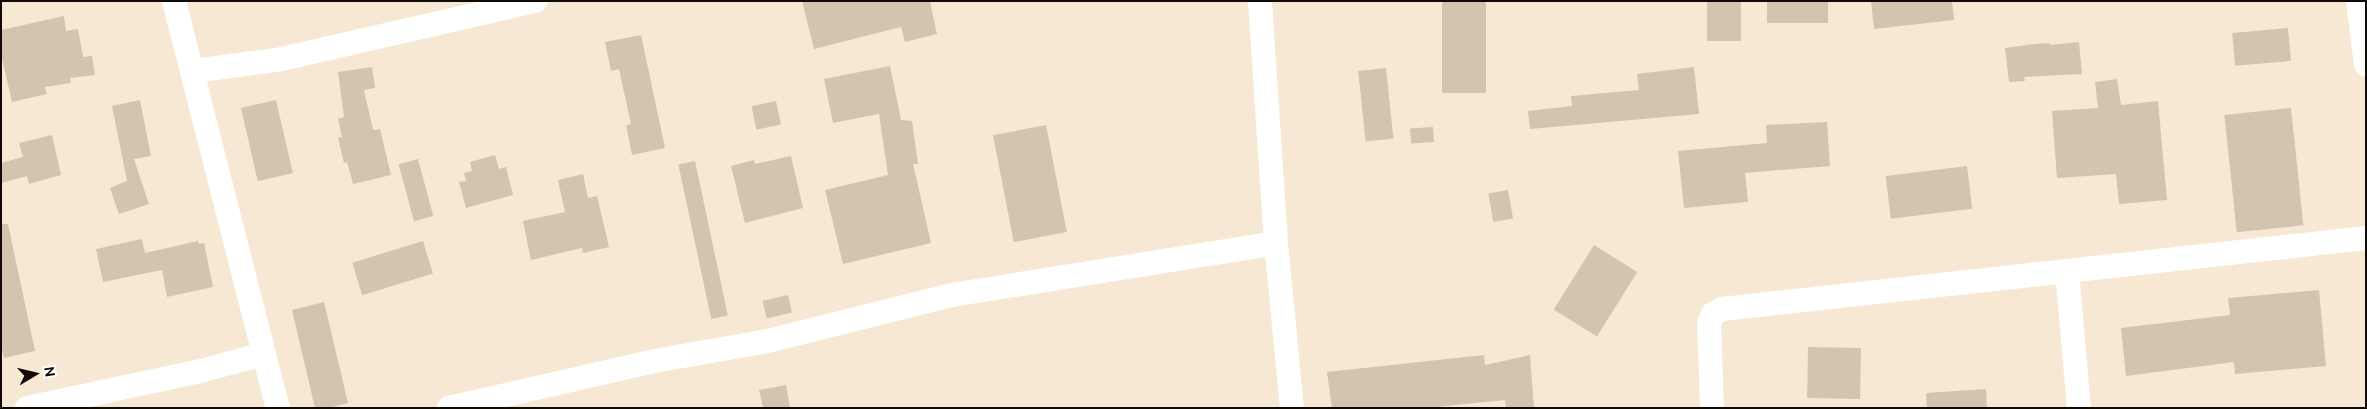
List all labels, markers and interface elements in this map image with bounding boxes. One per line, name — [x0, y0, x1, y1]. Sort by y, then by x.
north arrow — [10, 349, 60, 399]
text: N — [41, 365, 59, 378]

